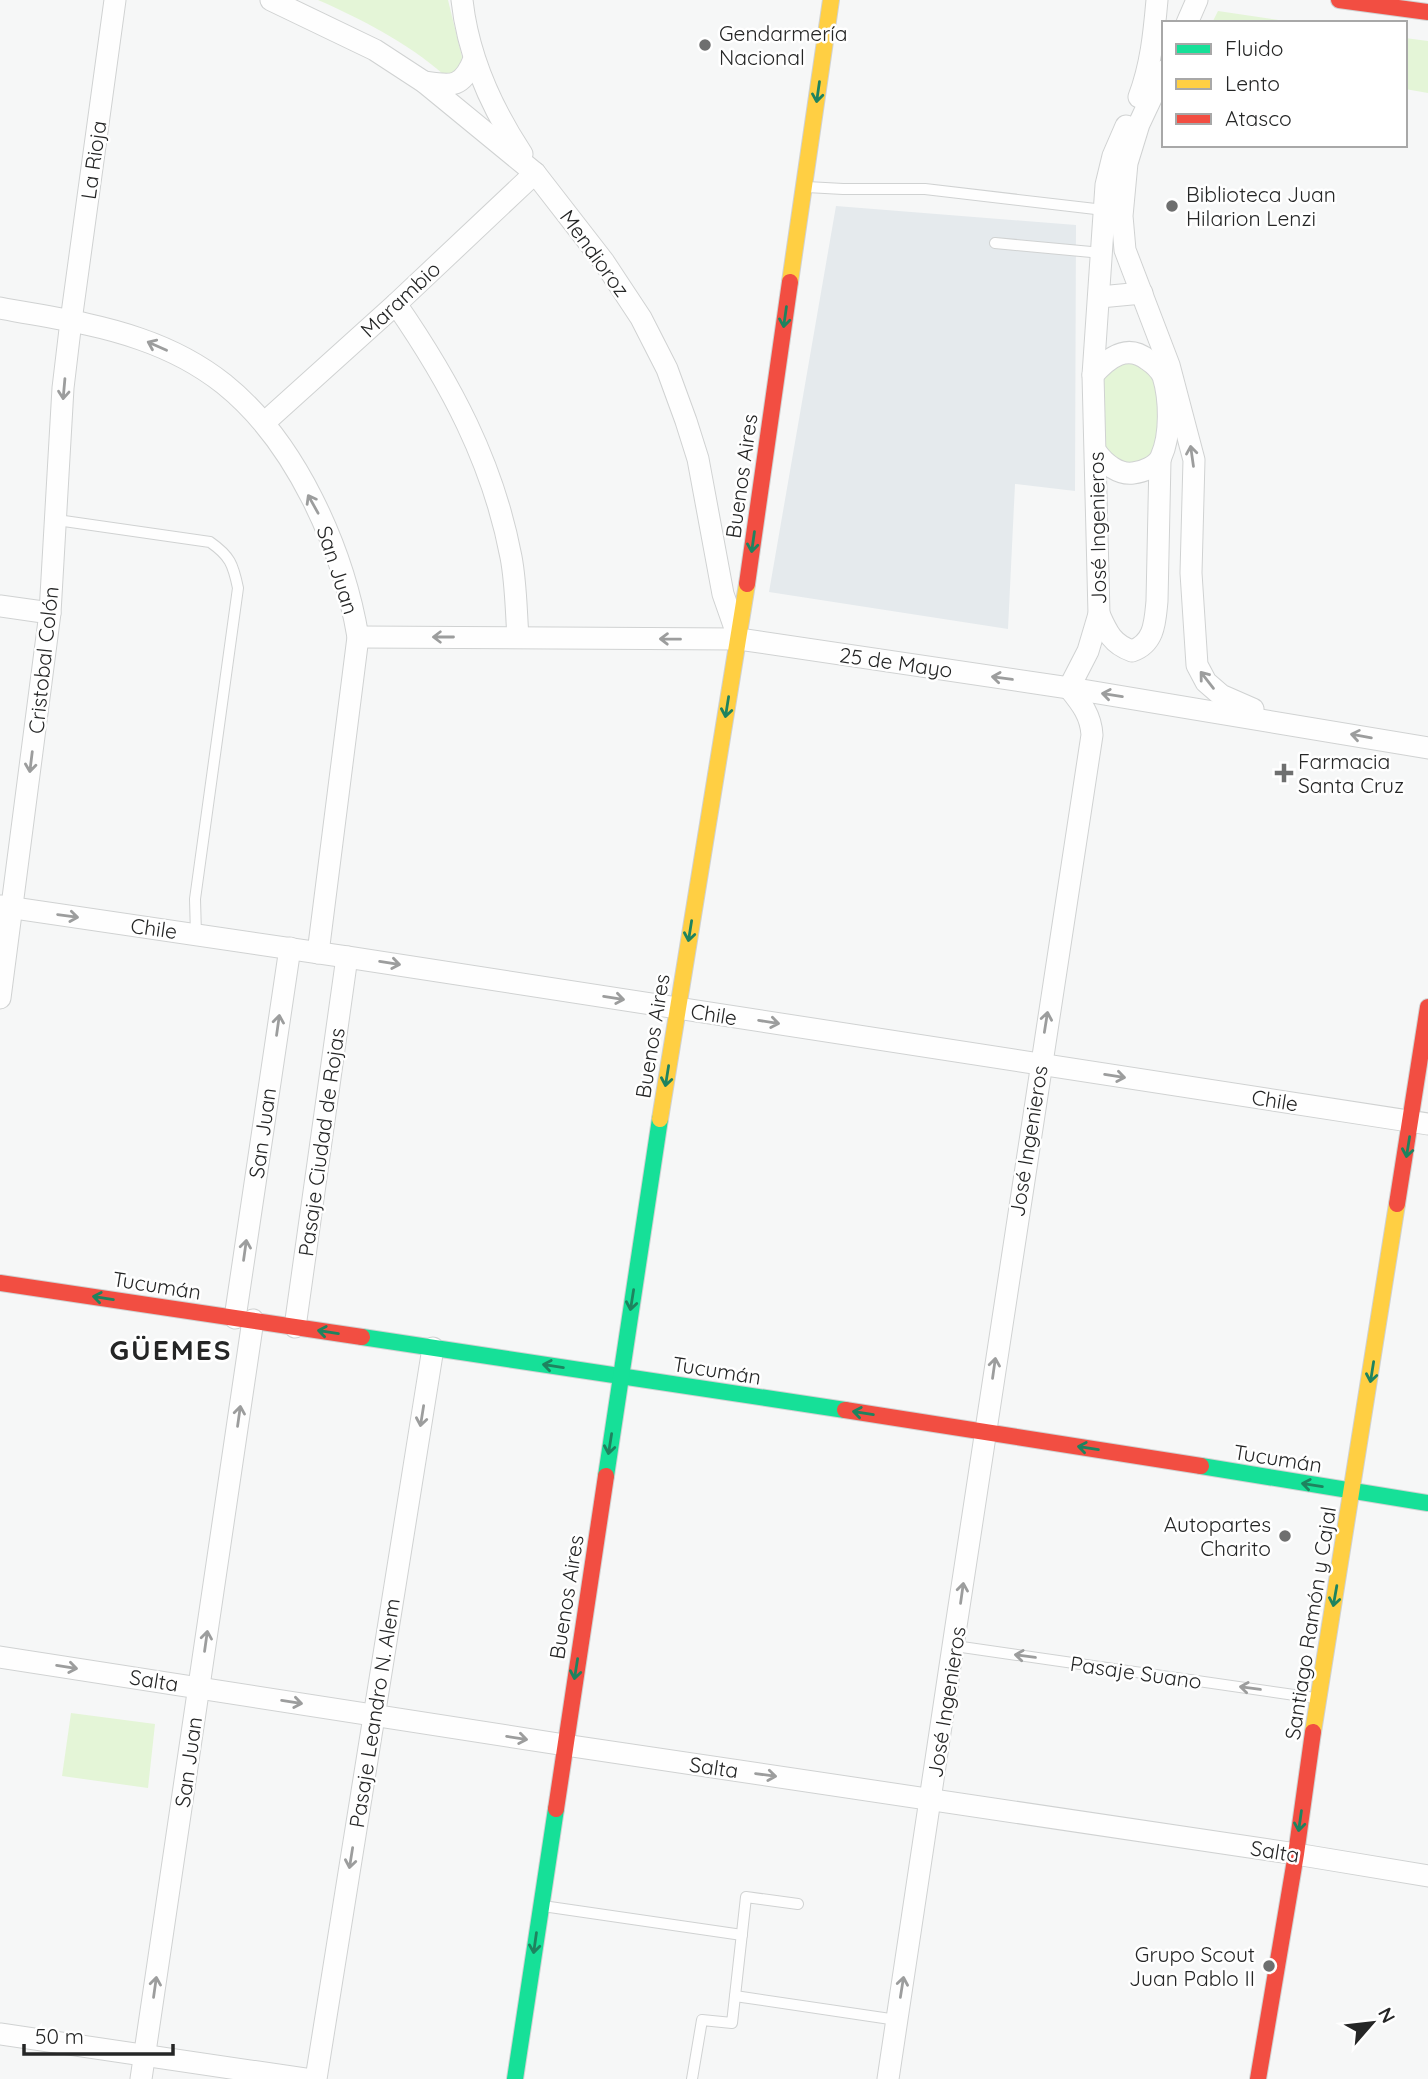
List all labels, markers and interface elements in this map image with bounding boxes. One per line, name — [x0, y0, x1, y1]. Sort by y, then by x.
place label: Gendarmería Nacional — [719, 20, 847, 70]
legend — [1162, 21, 1407, 147]
text: Fluido — [1225, 35, 1283, 61]
marker: Gendarmería Nacional — [697, 37, 713, 53]
text: Lento — [1225, 70, 1280, 96]
one-way arrow — [811, 80, 824, 103]
text: Atasco — [1225, 105, 1292, 131]
street label: La Rioja — [75, 119, 111, 201]
place label: Biblioteca Juan Hilarion Lenzi — [1186, 181, 1336, 231]
marker: Biblioteca Juan Hilarion Lenzi — [1164, 198, 1180, 214]
street label: Mendioroz — [555, 204, 635, 302]
street label: Marambio — [355, 255, 445, 343]
one-way arrow — [778, 305, 791, 328]
one-way arrow — [147, 339, 168, 352]
one-way arrow — [57, 377, 70, 399]
street label: Buenos Aires — [719, 412, 763, 540]
one-way arrow — [1185, 445, 1198, 468]
street label: José Ingenieros — [1083, 451, 1111, 605]
one-way arrow — [306, 494, 320, 514]
street label: San Juan — [312, 523, 364, 617]
one-way arrow — [746, 530, 759, 553]
street label: Cristobal Colón — [22, 585, 64, 735]
one-way arrow — [432, 630, 455, 644]
one-way arrow — [659, 632, 682, 646]
street label: 25 de Mayo — [838, 641, 954, 683]
one-way arrow — [991, 671, 1014, 684]
one-way arrow — [1199, 671, 1214, 689]
one-way arrow — [1101, 688, 1124, 701]
one-way arrow — [720, 695, 733, 718]
one-way arrow — [1350, 729, 1373, 742]
place label: Farmacia Santa Cruz — [1298, 748, 1404, 798]
one-way arrow — [25, 750, 38, 772]
marker: Farmacia Santa Cruz — [1276, 765, 1292, 781]
one-way arrow — [56, 910, 78, 923]
street label: Chile — [129, 912, 179, 944]
one-way arrow — [683, 919, 696, 942]
one-way arrow — [378, 957, 400, 970]
street label: Buenos Aires — [629, 972, 675, 1100]
one-way arrow — [602, 992, 625, 1005]
street label: Chile — [689, 998, 739, 1030]
one-way arrow — [1040, 1011, 1053, 1033]
one-way arrow — [272, 1014, 285, 1037]
one-way arrow — [757, 1016, 780, 1029]
street label: Pasaje Ciudad de Rojas — [292, 1026, 350, 1258]
one-way arrow — [660, 1064, 673, 1087]
street label: José Ingenieros — [1003, 1064, 1053, 1218]
one-way arrow — [1103, 1069, 1126, 1082]
street label: Chile — [1250, 1084, 1300, 1116]
street label: San Juan — [243, 1086, 281, 1180]
one-way arrow — [1401, 1135, 1414, 1158]
one-way arrow — [239, 1239, 252, 1262]
street label: Tucumán — [111, 1265, 203, 1305]
one-way arrow — [625, 1289, 638, 1311]
one-way arrow — [92, 1291, 115, 1304]
one-way arrow — [317, 1325, 340, 1338]
district label: GÜEMES — [110, 1332, 232, 1367]
street label: Tucumán — [671, 1350, 763, 1390]
one-way arrow — [988, 1357, 1001, 1380]
one-way arrow — [542, 1360, 565, 1373]
one-way arrow — [1365, 1360, 1378, 1383]
one-way arrow — [415, 1404, 428, 1426]
one-way arrow — [233, 1405, 246, 1428]
one-way arrow — [852, 1406, 875, 1419]
one-way arrow — [603, 1432, 616, 1455]
street label: Tucumán — [1232, 1438, 1324, 1478]
one-way arrow — [1077, 1441, 1099, 1454]
one-way arrow — [1301, 1478, 1324, 1491]
street label: Santiago Ramón y Cajal — [1279, 1504, 1341, 1742]
place label: Autopartes Charito — [1164, 1511, 1271, 1561]
marker: Autopartes Charito — [1277, 1528, 1293, 1544]
street label: Buenos Aires — [543, 1533, 589, 1661]
one-way arrow — [956, 1582, 969, 1605]
one-way arrow — [1328, 1584, 1341, 1607]
street label: Pasaje Leandro N. Alem — [343, 1596, 405, 1830]
street label: José Ingenieros — [921, 1625, 971, 1779]
one-way arrow — [200, 1630, 213, 1653]
one-way arrow — [1014, 1649, 1037, 1662]
street label: Pasaje Suano — [1069, 1650, 1203, 1694]
one-way arrow — [570, 1657, 583, 1680]
one-way arrow — [56, 1661, 78, 1674]
street label: Salta — [128, 1663, 180, 1697]
one-way arrow — [1239, 1682, 1262, 1695]
one-way arrow — [280, 1696, 303, 1709]
street label: San Juan — [169, 1715, 207, 1809]
one-way arrow — [505, 1732, 528, 1745]
street label: Salta — [688, 1751, 740, 1783]
one-way arrow — [754, 1769, 777, 1782]
one-way arrow — [1293, 1809, 1306, 1832]
street label: Salta — [1249, 1834, 1301, 1868]
one-way arrow — [344, 1846, 357, 1869]
one-way arrow — [528, 1931, 541, 1953]
place label: Grupo Scout Juan Pablo II — [1129, 1941, 1255, 1991]
marker: Grupo Scout Juan Pablo II — [1261, 1958, 1277, 1974]
one-way arrow — [149, 1976, 162, 1999]
one-way arrow — [896, 1976, 909, 1999]
north arrow — [1337, 1988, 1407, 2058]
text: N — [1373, 2003, 1401, 2027]
scale bar — [24, 2012, 173, 2056]
text: 50 m — [35, 2023, 84, 2049]

